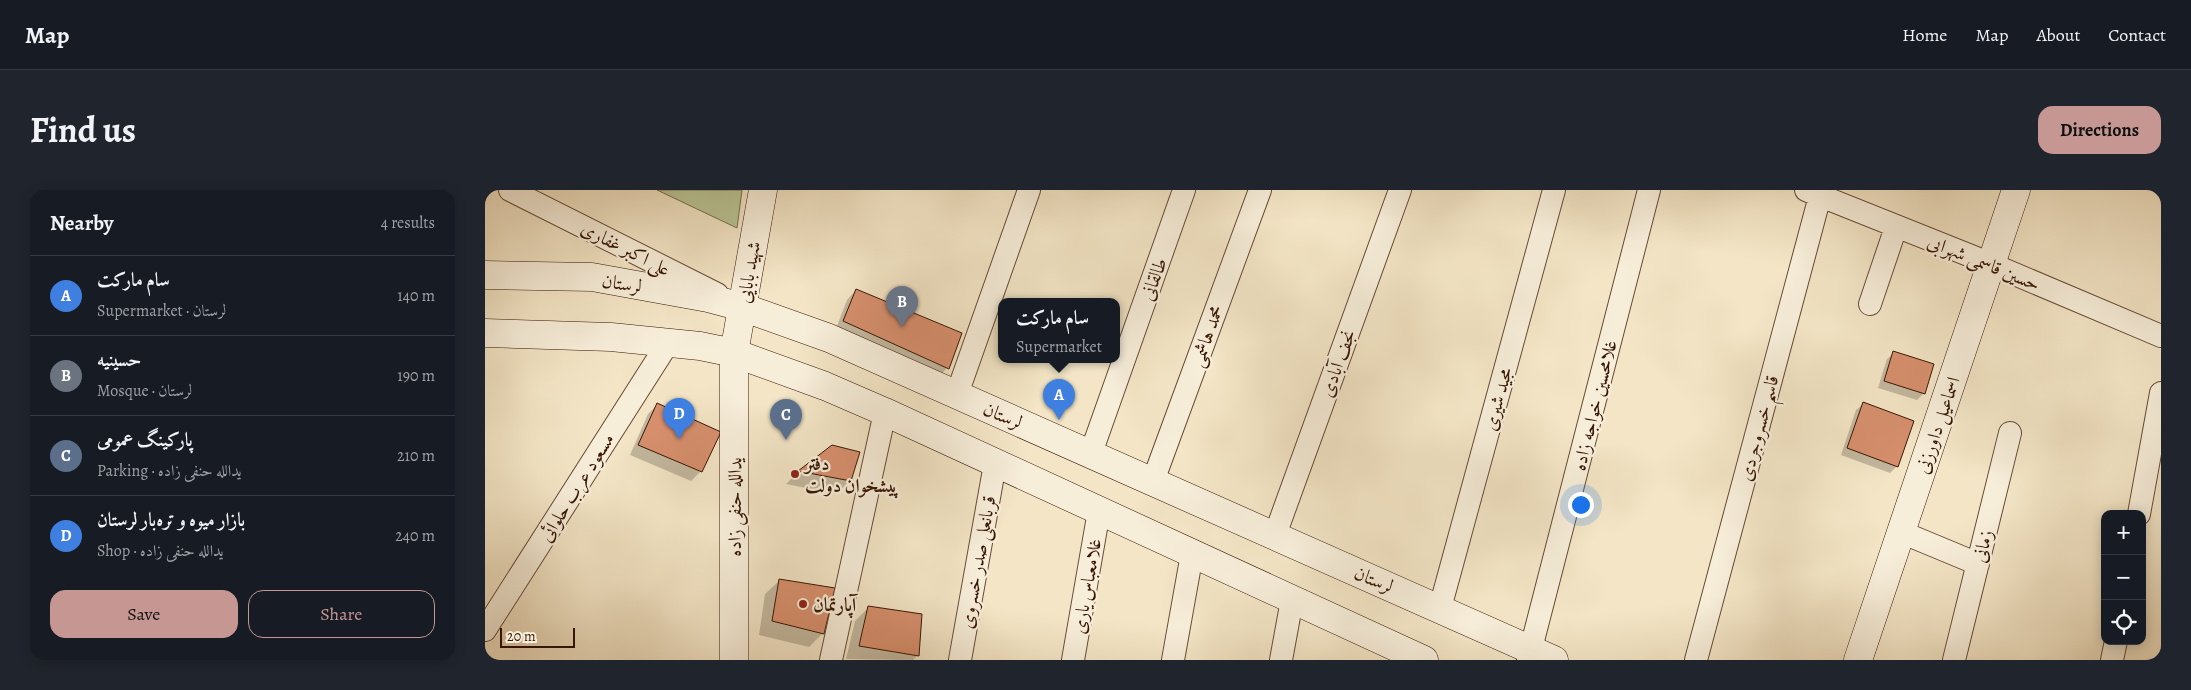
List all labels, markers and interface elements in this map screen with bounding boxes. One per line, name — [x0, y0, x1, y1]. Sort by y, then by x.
text: Map — [25, 19, 69, 51]
text: Home — [1902, 23, 1947, 47]
text: Map — [1975, 23, 2008, 47]
text: About — [2036, 23, 2080, 47]
text: Contact — [2108, 23, 2166, 47]
text: Find us — [30, 106, 136, 154]
button: Directions — [2038, 106, 2161, 154]
text: Nearby — [50, 209, 113, 237]
text: 4 results — [381, 212, 435, 234]
street label: علی اکبر غفاری — [576, 215, 675, 283]
street label: حسین قاسمی شهرابی — [1923, 229, 2044, 298]
street label: شهید بابایی — [731, 239, 767, 305]
street label: طالقانی — [1134, 254, 1174, 304]
text: سام مارکت — [97, 267, 170, 293]
street label: لرستان — [600, 268, 644, 300]
text: A — [61, 285, 71, 307]
text: 140 m — [397, 285, 435, 307]
pin: B — [886, 286, 918, 327]
popup — [998, 298, 1120, 363]
text: Supermarket · لرستان — [97, 300, 226, 322]
street label: محمد هاشمی — [1184, 302, 1230, 371]
text: سام مارکت — [1016, 305, 1089, 331]
street label: نجف آبادی — [1314, 326, 1362, 401]
text: Supermarket — [1016, 336, 1102, 358]
street label: غلامحسین خواجه زاده — [1566, 337, 1624, 473]
text: حسینیه — [97, 347, 141, 373]
street label: مجید شیری — [1477, 364, 1519, 434]
text: B — [61, 365, 71, 387]
text: 190 m — [397, 365, 435, 387]
street label: قاسم خسروجردی — [1732, 372, 1791, 486]
street label: اسماعیل داورزنی — [1909, 373, 1967, 477]
pin: A — [1043, 379, 1075, 420]
text: Mosque · لرستان — [97, 380, 192, 402]
street label: لرستان — [979, 396, 1026, 436]
pin: D — [663, 398, 695, 439]
pin: C — [770, 399, 802, 440]
text: پارکینگ عمومی — [97, 427, 193, 453]
street label: مسعود عرب حلوائی — [533, 428, 621, 547]
text: C — [61, 445, 71, 467]
text: 210 m — [397, 445, 435, 467]
place label: دفتر پیشخوان دولت — [803, 451, 899, 499]
street label: یدالله حنفی زاده — [722, 457, 748, 557]
text: Parking · یدالله حنفی زاده — [97, 460, 242, 482]
marker: دفتر پیشخوان دولت — [789, 468, 801, 480]
your location — [1568, 492, 1594, 518]
street label: قربانعلی صدر خسروی — [954, 494, 1003, 631]
text: بازار میوه و تره‌بار لرستان — [97, 507, 245, 533]
map controls — [2101, 510, 2146, 645]
button: + — [2101, 510, 2146, 555]
text: D — [60, 525, 72, 547]
text: 240 m — [395, 525, 435, 547]
street label: زمانی — [1966, 527, 2000, 566]
street label: غلامعباس یاری — [1066, 536, 1108, 636]
text: Shop · یدالله حنفی زاده — [97, 540, 224, 562]
button: − — [2101, 555, 2146, 600]
street label: لرستان — [1350, 560, 1397, 600]
button: Save — [50, 590, 238, 638]
button: Share — [248, 590, 435, 638]
place label: آپارتمان — [813, 592, 859, 619]
marker: آپارتمان — [797, 598, 809, 610]
button: locate — [2101, 600, 2146, 645]
scale bar — [500, 625, 575, 648]
text: 20 m — [507, 627, 536, 646]

